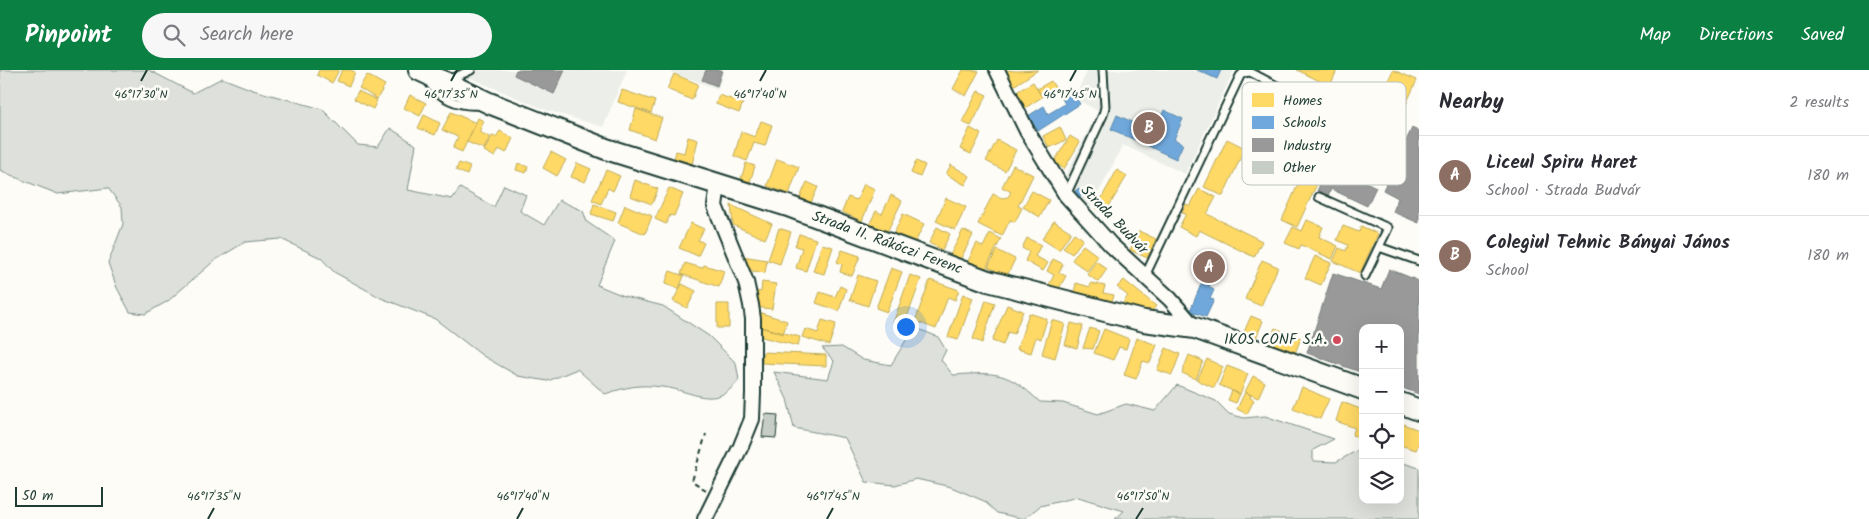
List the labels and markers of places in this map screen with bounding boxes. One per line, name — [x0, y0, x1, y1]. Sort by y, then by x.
pin: B — [1133, 109, 1165, 147]
pin: A — [1193, 248, 1225, 286]
place label: IKOS CONF S.A. — [1224, 328, 1327, 352]
marker: IKOS CONF S.A. — [1331, 334, 1343, 346]

